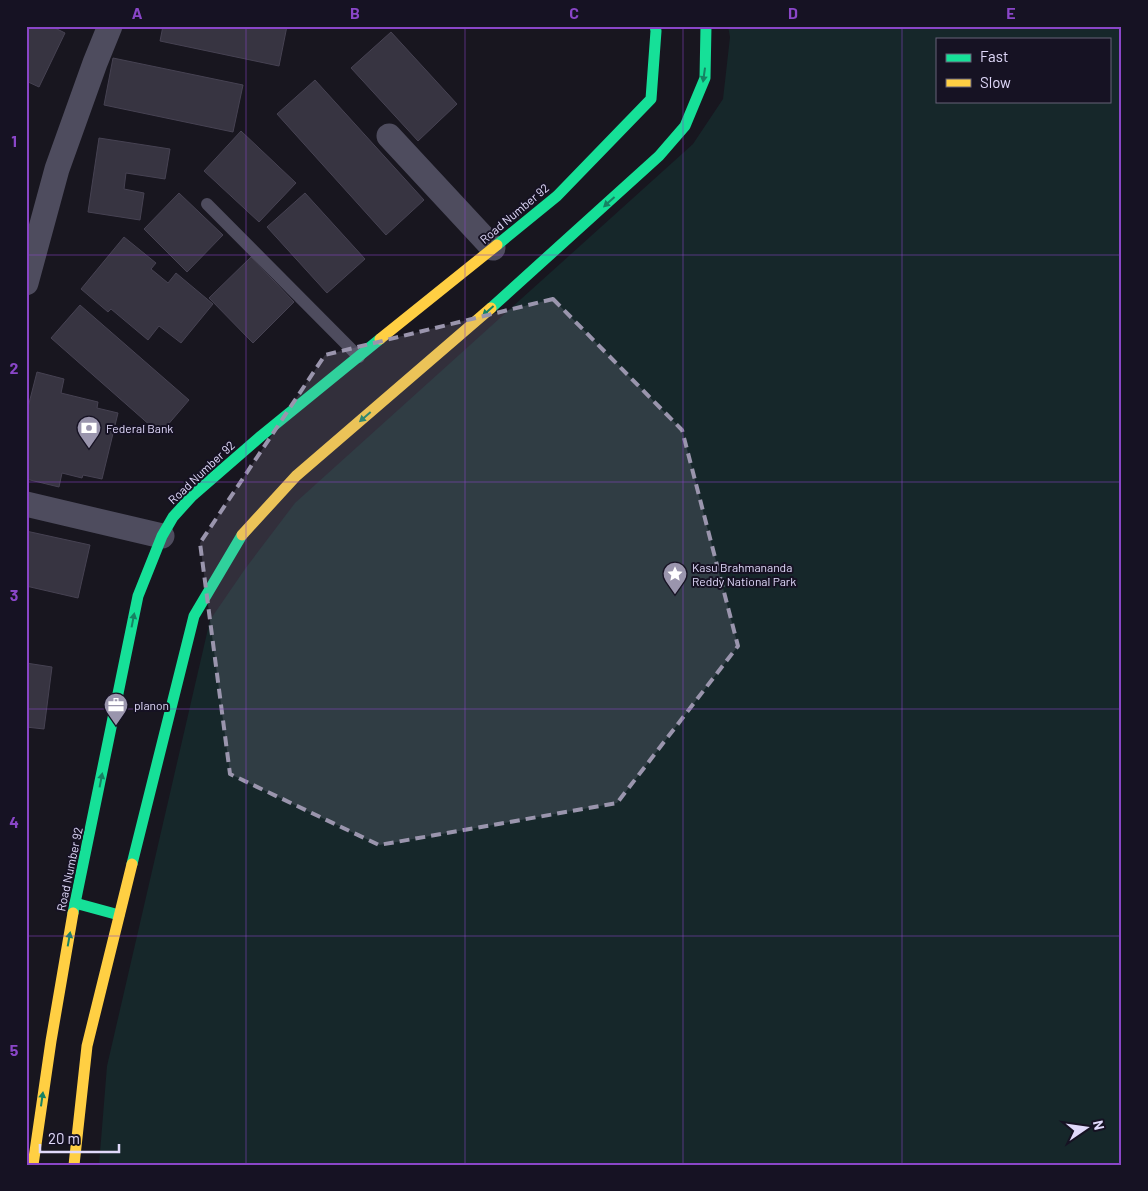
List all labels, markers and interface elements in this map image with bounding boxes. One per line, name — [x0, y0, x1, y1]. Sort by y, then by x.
text: A — [132, 3, 143, 22]
text: B — [350, 3, 360, 22]
text: C — [569, 3, 579, 22]
text: D — [788, 3, 798, 22]
text: E — [1006, 3, 1016, 22]
legend — [936, 38, 1110, 102]
text: Fast — [980, 47, 1008, 65]
one-way arrow — [700, 67, 708, 83]
text: Slow — [980, 73, 1011, 91]
text: 1 — [11, 131, 17, 150]
street label: Road Number 92 — [477, 180, 551, 246]
one-way arrow — [603, 196, 615, 208]
one-way arrow — [483, 305, 495, 317]
text: 2 — [10, 358, 19, 377]
one-way arrow — [359, 411, 372, 422]
bank icon: Federal Bank — [76, 415, 102, 449]
place label: Federal Bank — [106, 421, 173, 435]
street label: Road Number 92 — [165, 438, 237, 506]
place label: Kasu Brahmananda Reddy National Park — [692, 560, 796, 588]
place icon: Kasu Brahmananda Reddy National Park — [662, 561, 688, 595]
text: 3 — [10, 585, 18, 604]
one-way arrow — [130, 612, 138, 628]
office icon: planon — [103, 692, 129, 726]
place label: planon — [134, 698, 169, 712]
one-way arrow — [97, 772, 105, 787]
text: 4 — [9, 812, 19, 831]
street label: Road Number 92 — [53, 826, 85, 912]
one-way arrow — [65, 930, 73, 946]
text: 5 — [10, 1040, 19, 1059]
one-way arrow — [39, 1091, 47, 1107]
north arrow — [1060, 1104, 1110, 1154]
text: N — [1090, 1119, 1108, 1131]
scale bar — [40, 1121, 119, 1153]
text: 20 m — [48, 1129, 80, 1147]

